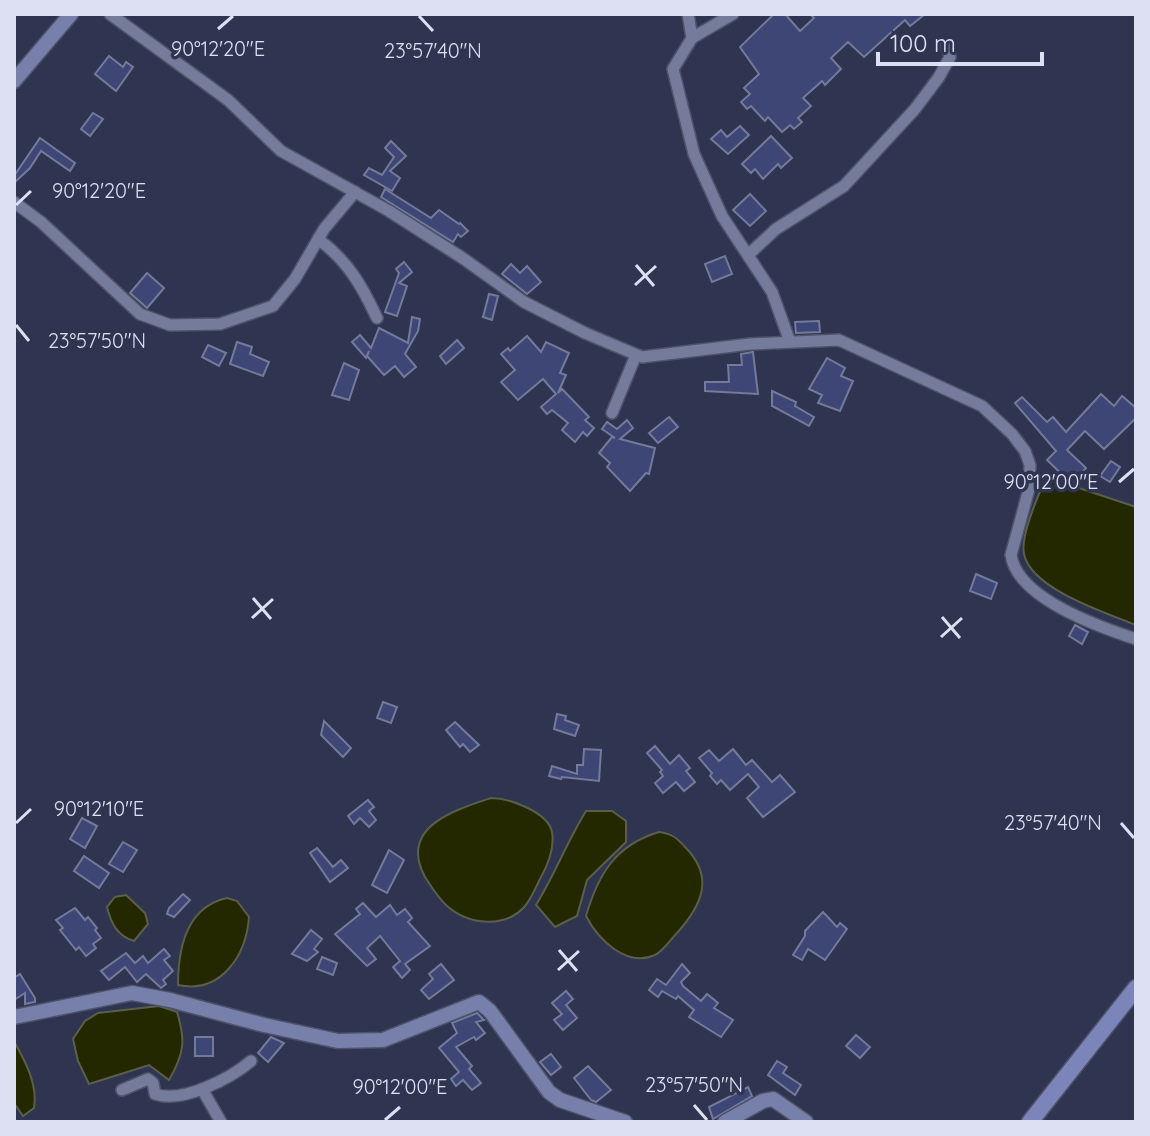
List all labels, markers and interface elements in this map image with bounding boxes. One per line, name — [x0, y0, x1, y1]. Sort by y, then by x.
scale bar — [878, 16, 1042, 66]
text: 100 m — [890, 28, 956, 58]
text: 90°12'20"E — [171, 36, 265, 61]
text: 23°57'40"N — [384, 38, 482, 63]
text: 90°12'20"E — [52, 178, 146, 203]
text: 23°57'50"N — [48, 328, 146, 353]
text: 90°12'00"E — [1004, 469, 1098, 494]
text: 90°12'10"E — [54, 796, 144, 821]
text: 23°57'40"N — [1004, 810, 1102, 835]
text: 23°57'50"N — [645, 1072, 743, 1097]
text: 90°12'00"E — [353, 1074, 447, 1099]

